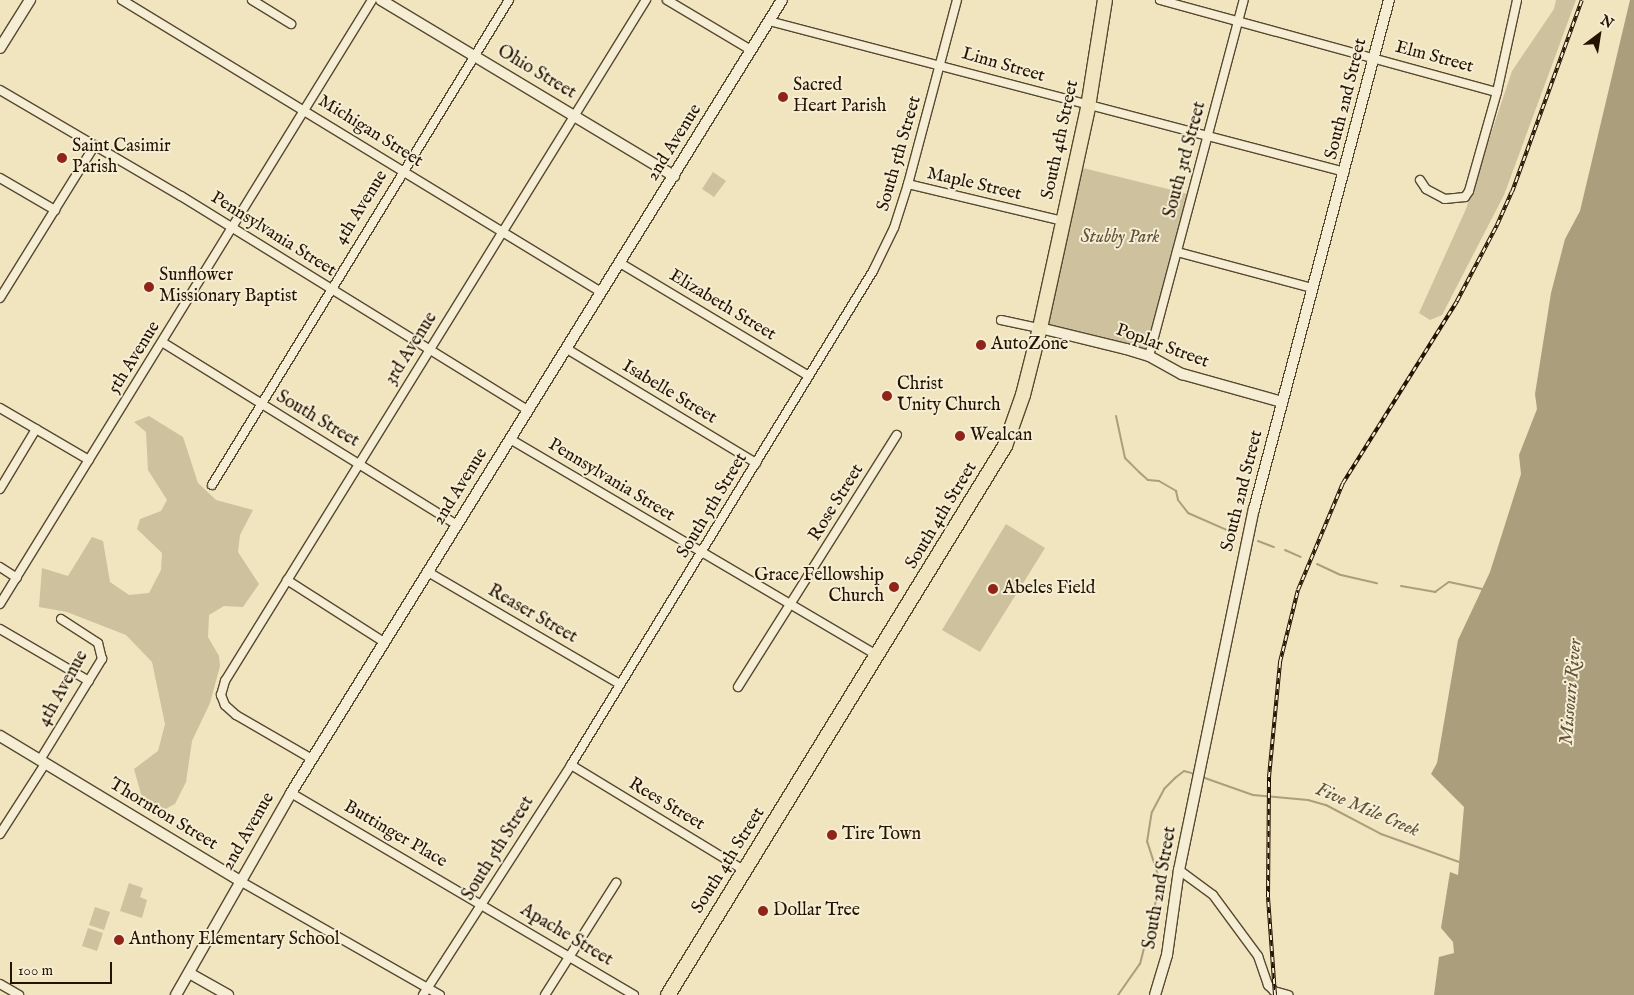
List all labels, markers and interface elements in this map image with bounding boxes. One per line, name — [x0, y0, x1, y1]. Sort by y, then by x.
north arrow — [1574, 10, 1624, 60]
text: N — [1597, 11, 1617, 33]
street label: South 2nd Street — [1322, 36, 1372, 162]
street label: Elm Street — [1393, 37, 1475, 79]
street label: Ohio Street — [493, 41, 579, 105]
street label: Linn Street — [959, 44, 1047, 88]
place label: Sacred Heart Parish — [793, 76, 886, 118]
street label: South 4th Street — [1038, 79, 1084, 201]
street label: Michigan Street — [314, 91, 426, 173]
marker: Sacred Heart Parish — [777, 91, 789, 103]
street label: South 5th Street — [873, 94, 927, 214]
street label: South 3rd Street — [1160, 100, 1212, 220]
street label: 2nd Avenue — [643, 101, 707, 185]
place label: Saint Casimir Parish — [72, 137, 171, 180]
marker: Saint Casimir Parish — [56, 152, 68, 164]
street label: Maple Street — [925, 164, 1023, 206]
street label: 4th Avenue — [331, 167, 393, 249]
street label: Pennsylvania Street — [206, 188, 340, 282]
park label: Stubby Park — [1081, 227, 1159, 249]
place label: Sunflower Missionary Baptist — [159, 266, 297, 308]
street label: Elizabeth Street — [665, 266, 779, 346]
marker: Sunflower Missionary Baptist — [143, 281, 155, 293]
street label: 3rd Avenue — [381, 309, 443, 389]
street label: 5th Avenue — [104, 318, 166, 398]
street label: Poplar Street — [1113, 320, 1211, 374]
place label: AutoZone — [991, 334, 1068, 356]
marker: AutoZone — [975, 339, 987, 351]
street label: Isabelle Street — [618, 356, 720, 430]
place label: Christ Unity Church — [897, 375, 1001, 418]
street label: South Street — [272, 387, 362, 453]
marker: Christ Unity Church — [881, 390, 893, 402]
place label: Wealcan — [970, 425, 1032, 447]
street label: South 2nd Street — [1218, 428, 1268, 554]
marker: Wealcan — [954, 430, 966, 442]
street label: Pennsylvania Street — [544, 435, 678, 527]
street label: 2nd Avenue — [429, 445, 493, 529]
street label: South 5th Street — [673, 450, 753, 562]
street label: South 4th Street — [902, 459, 982, 573]
street label: Rose Street — [805, 461, 869, 545]
place label: Grace Fellowship Church — [754, 566, 884, 608]
place label: Abeles Field — [1003, 578, 1095, 600]
street label: Reaser Street — [484, 581, 580, 649]
marker: Grace Fellowship Church — [888, 581, 900, 593]
marker: Abeles Field — [987, 583, 999, 595]
water label: Missouri River — [1556, 638, 1588, 746]
street label: 4th Avenue — [34, 647, 94, 731]
street label: Thornton Street — [105, 774, 221, 856]
street label: Rees Street — [624, 774, 708, 836]
water label: Five Mile Creek — [1312, 779, 1422, 843]
street label: 2nd Avenue — [218, 789, 280, 875]
street label: South 5th Street — [458, 793, 540, 905]
street label: Buttinger Place — [340, 797, 450, 873]
street label: South 4th Street — [688, 804, 770, 918]
place label: Tire Town — [842, 824, 921, 846]
street label: South 2nd Street — [1140, 825, 1182, 951]
marker: Tire Town — [826, 829, 838, 841]
street label: Apache Street — [516, 900, 616, 972]
place label: Dollar Tree — [773, 900, 860, 922]
marker: Dollar Tree — [757, 905, 769, 917]
place label: Anthony Elementary School — [129, 929, 340, 951]
marker: Anthony Elementary School — [113, 934, 125, 946]
scale bar — [12, 952, 115, 984]
text: 100 m — [18, 961, 53, 980]

